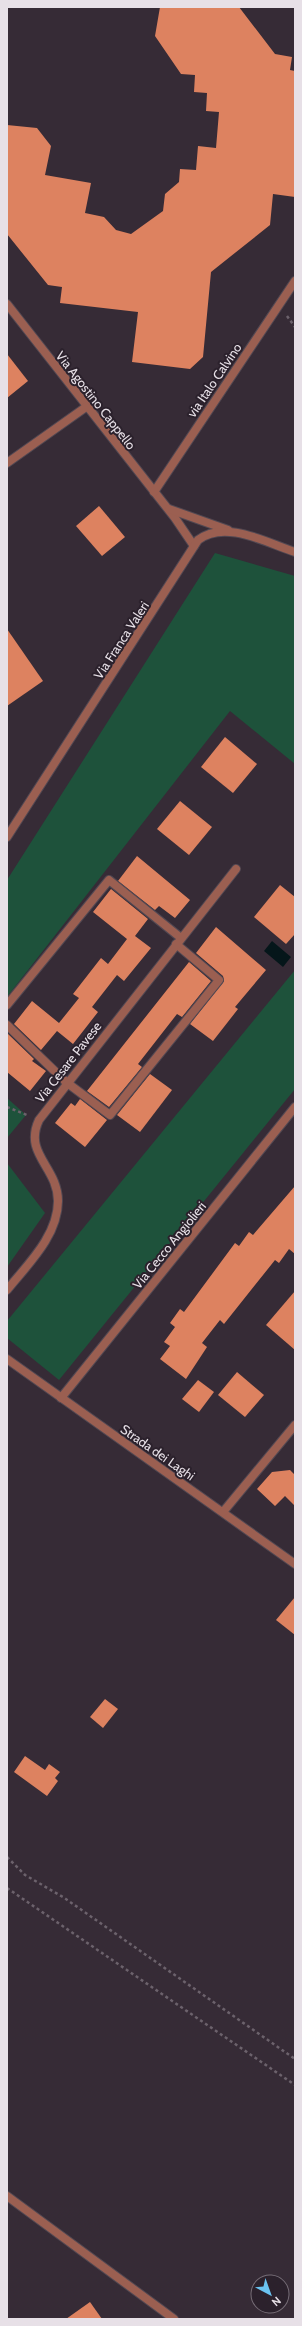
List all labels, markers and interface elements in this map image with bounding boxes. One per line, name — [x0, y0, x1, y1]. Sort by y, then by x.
street label: via Italo Calvino — [183, 340, 245, 420]
street label: Via Agostino Cappello — [53, 348, 139, 452]
street label: Via Franca Valeri — [90, 598, 152, 682]
street label: Via Cesare Pavese — [31, 1018, 105, 1106]
street label: Via Cecco Angiolieri — [129, 1198, 209, 1292]
street label: Strada dei Laghi — [118, 1420, 198, 1484]
north arrow — [250, 2274, 290, 2314]
text: N — [269, 2294, 284, 2309]

